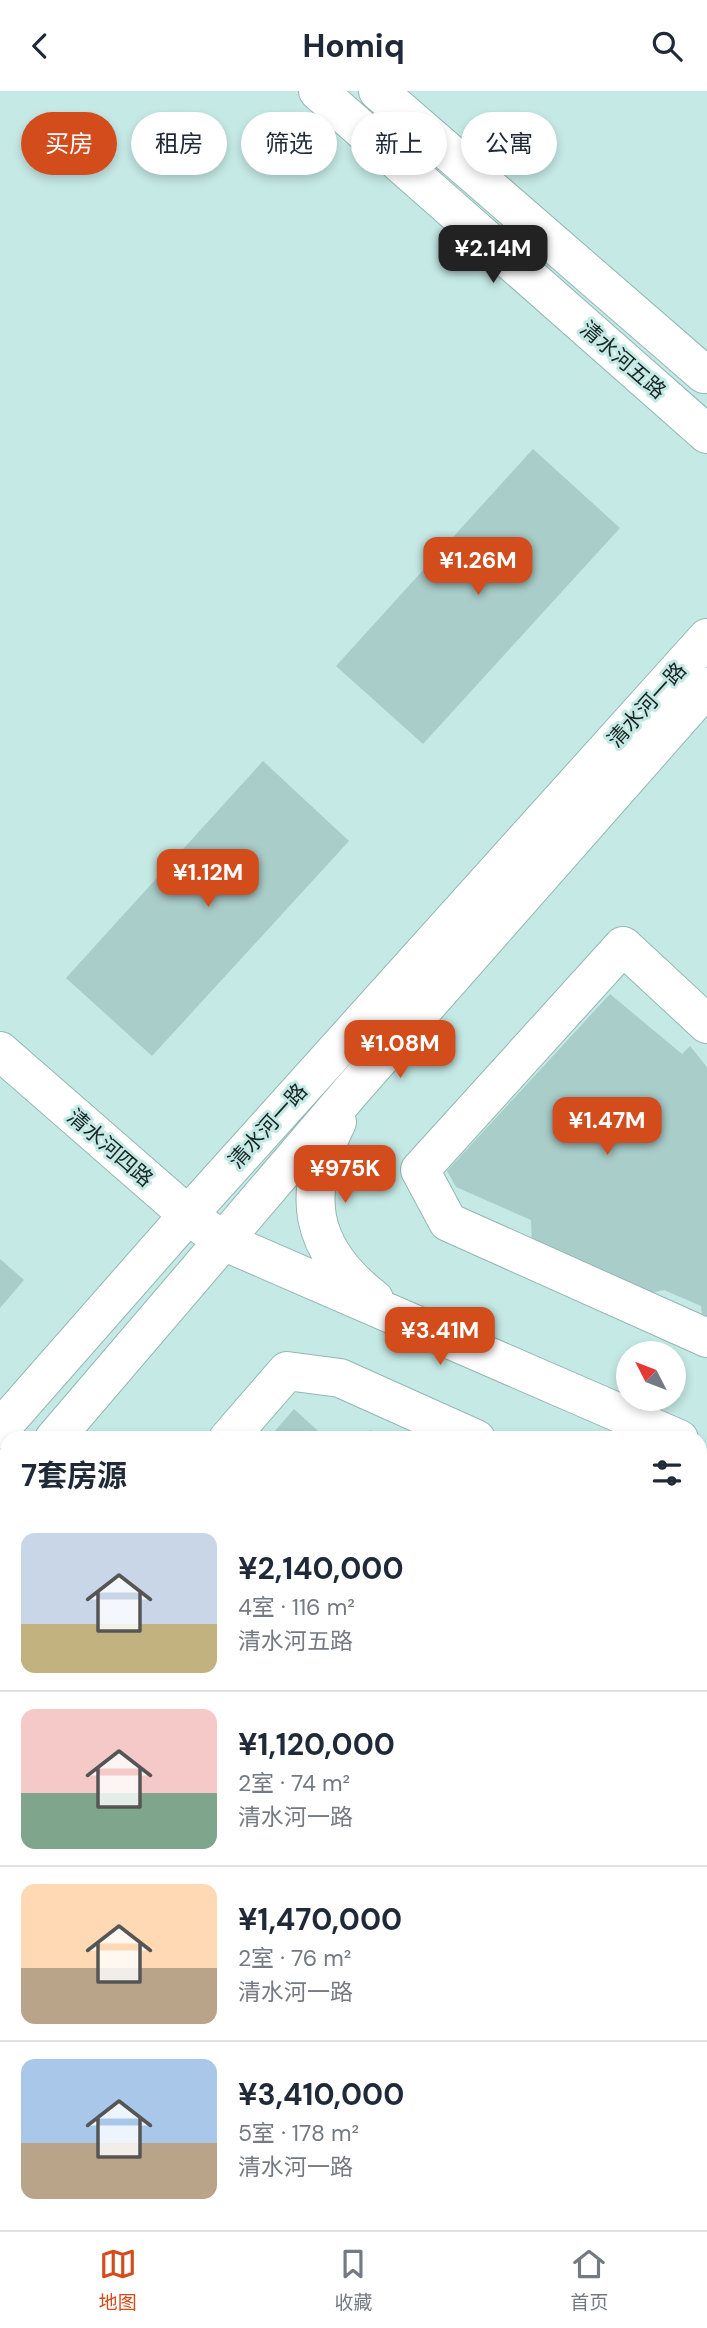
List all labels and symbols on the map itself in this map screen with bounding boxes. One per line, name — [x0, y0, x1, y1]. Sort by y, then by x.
pin: ¥2.14M — [436, 225, 550, 285]
street label: 清水河五路 — [574, 315, 672, 405]
pin: ¥1.26M — [421, 538, 535, 597]
street label: 清水河一路 — [601, 657, 693, 753]
pin: ¥1.12M — [151, 849, 265, 909]
pin: ¥1.08M — [343, 1021, 457, 1080]
street label: 清水河一路 — [222, 1078, 314, 1174]
pin: ¥1.47M — [550, 1097, 664, 1157]
street label: 清水河四路 — [61, 1103, 159, 1193]
pin: ¥975K — [296, 1145, 394, 1205]
pin: ¥3.41M — [383, 1307, 497, 1367]
north arrow — [616, 1341, 686, 1411]

